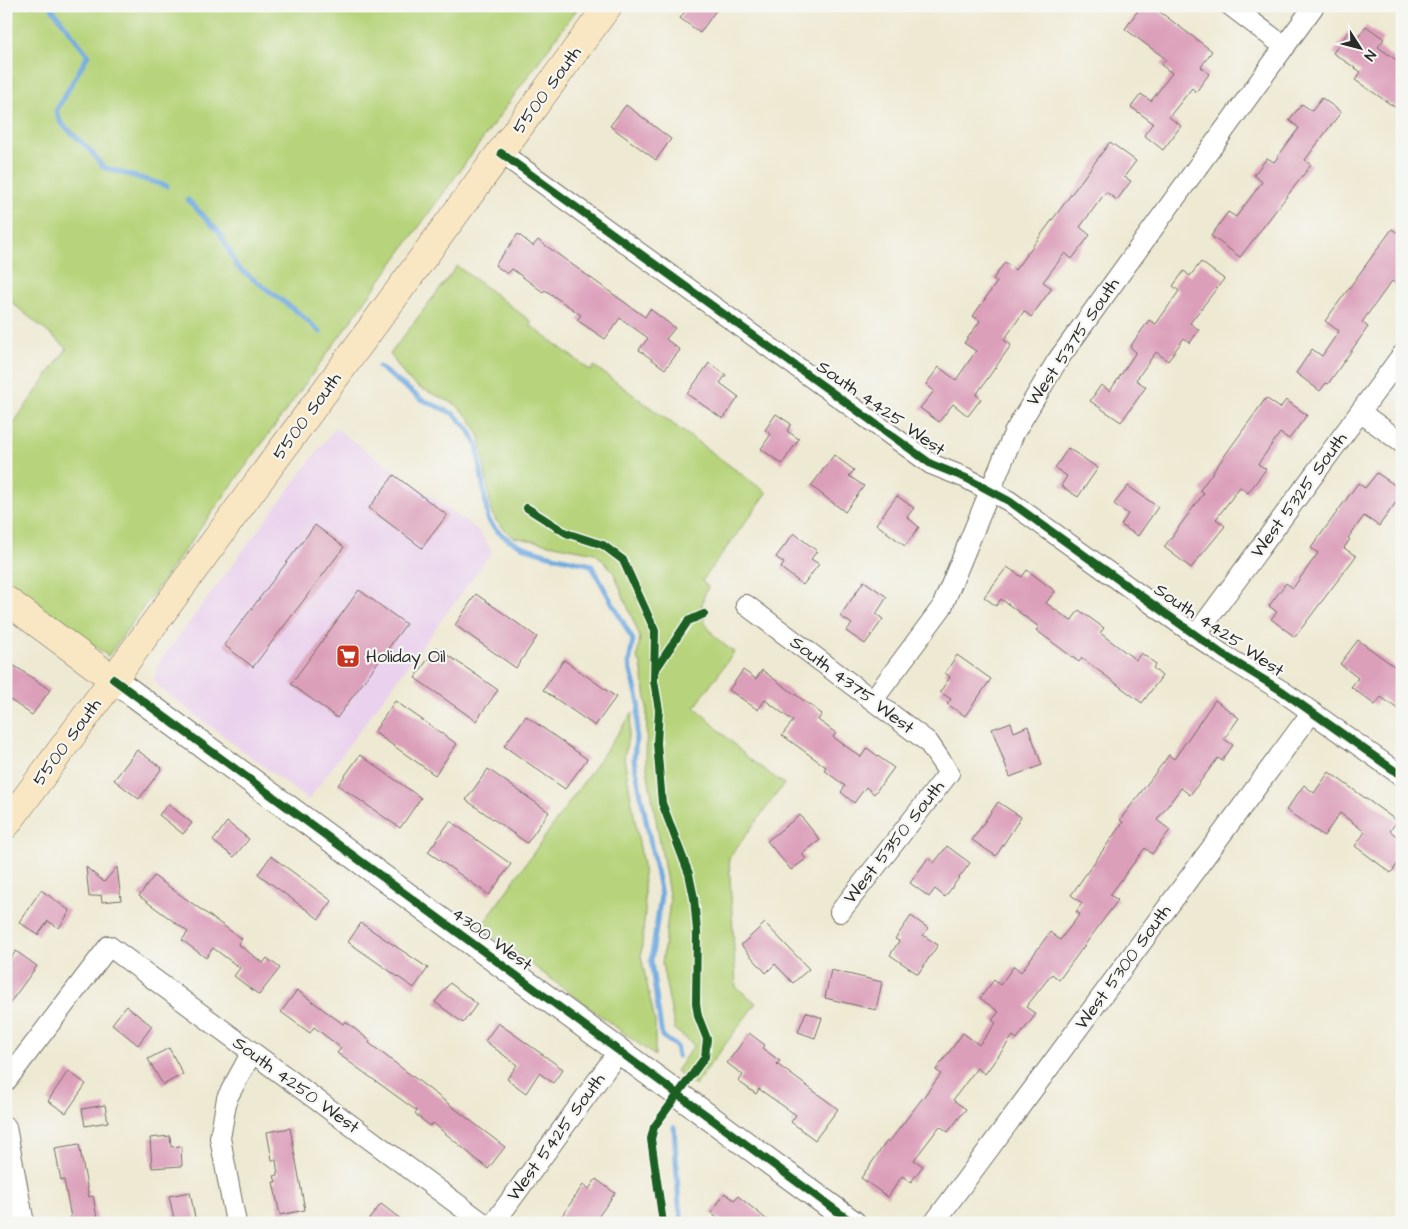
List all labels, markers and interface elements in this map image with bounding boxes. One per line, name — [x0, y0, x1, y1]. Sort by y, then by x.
north arrow — [1336, 22, 1386, 72]
street label: 5500 South — [507, 41, 587, 139]
text: N — [1359, 46, 1380, 65]
street label: West 5375 South — [1021, 273, 1125, 411]
street label: South 4425 West — [812, 354, 951, 462]
street label: 5500 South — [267, 367, 347, 465]
street label: West 5325 South — [1245, 427, 1353, 563]
street label: South 4425 West — [1149, 577, 1290, 683]
street label: South 4375 West — [785, 630, 920, 740]
supermarket icon: Holiday Oil — [335, 643, 361, 669]
place label: Holiday Oil — [366, 644, 446, 670]
street label: 5500 South — [27, 693, 107, 791]
street label: West 5350 South — [838, 775, 950, 909]
street label: West 5300 South — [1069, 899, 1177, 1035]
street label: 4300 West — [447, 901, 538, 977]
street label: South 4250 West — [228, 1030, 365, 1140]
street label: West 5425 South — [501, 1068, 611, 1206]

